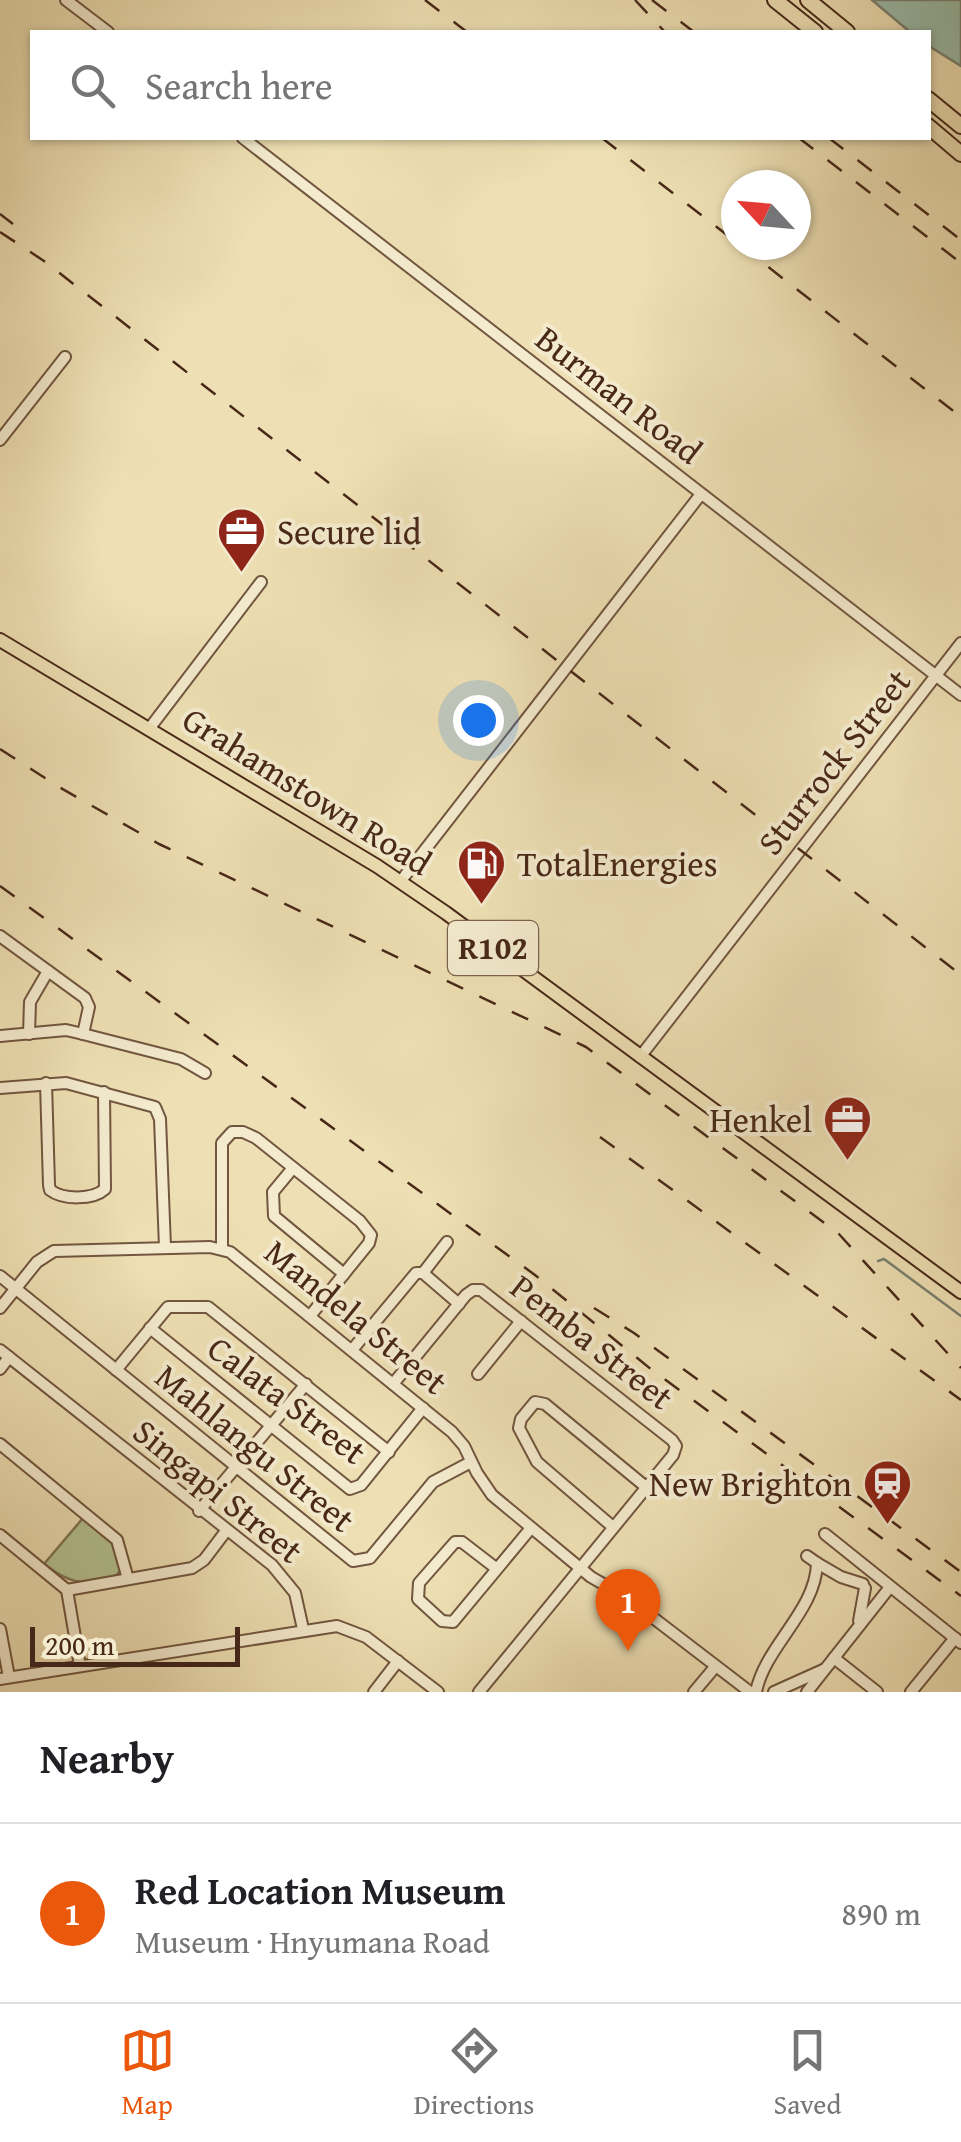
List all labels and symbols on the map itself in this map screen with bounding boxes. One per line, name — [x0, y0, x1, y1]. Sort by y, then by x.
north arrow — [721, 170, 811, 260]
street label: Burman Road — [525, 313, 714, 476]
office icon: Secure lid — [216, 506, 268, 574]
place label: Secure lid — [277, 506, 422, 557]
street label: Sturrock Street — [745, 658, 923, 865]
street label: Grahamstown Road — [173, 693, 442, 888]
your location — [453, 695, 504, 746]
fuel station icon: TotalEnergies — [456, 838, 508, 906]
place label: TotalEnergies — [517, 838, 718, 889]
road number: R102 — [448, 921, 538, 975]
place label: Henkel — [709, 1094, 812, 1145]
office icon: Henkel — [821, 1094, 873, 1162]
street label: Mandela Street — [254, 1227, 459, 1406]
street label: Pemba Street — [500, 1262, 685, 1422]
street label: Calata Street — [197, 1323, 377, 1476]
street label: Mahlangu Street — [145, 1351, 366, 1544]
street label: Singapi Street — [122, 1406, 314, 1575]
place label: New Brighton — [649, 1458, 852, 1509]
station icon: New Brighton — [861, 1458, 913, 1526]
pin: 1 — [596, 1568, 660, 1651]
scale bar — [30, 1622, 240, 1666]

